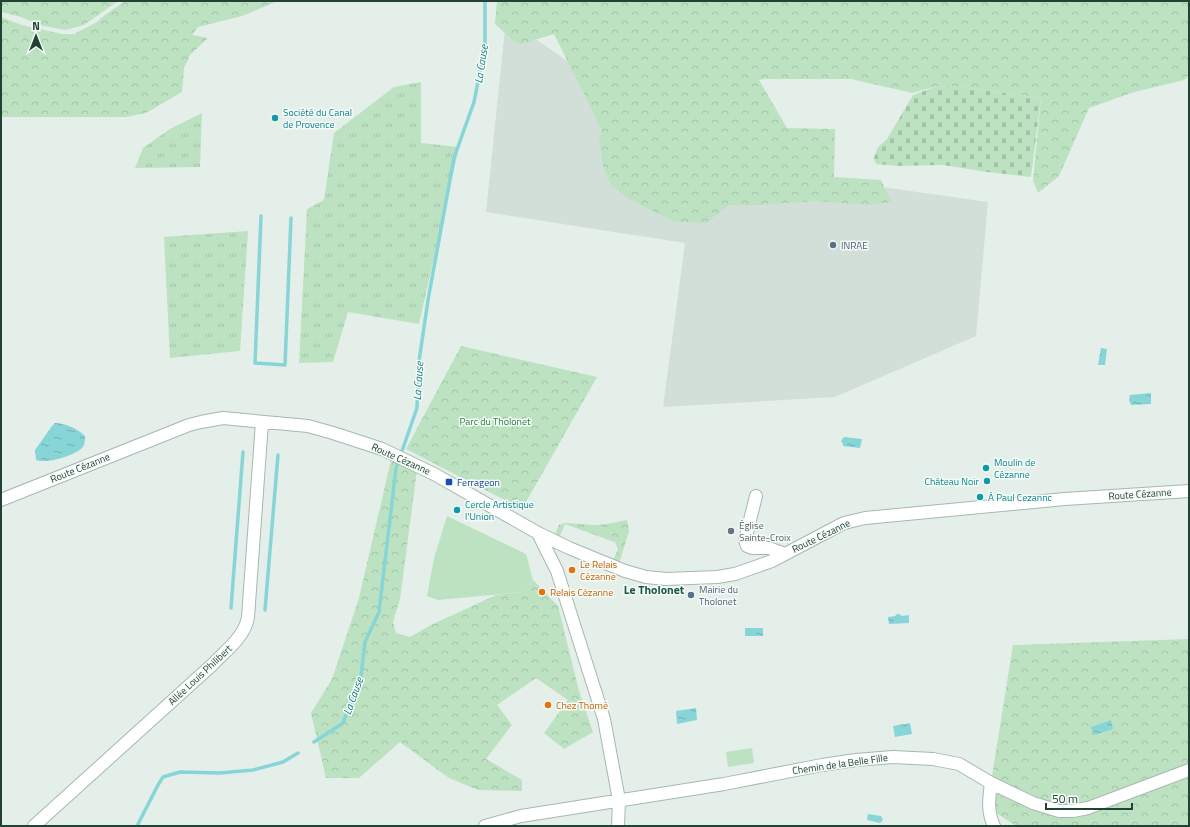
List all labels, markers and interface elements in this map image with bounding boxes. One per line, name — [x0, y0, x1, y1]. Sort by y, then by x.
north arrow — [16, 16, 56, 56]
text: N — [32, 18, 40, 34]
water label: La Cause — [470, 43, 492, 84]
place label: Société du Canal de Provence — [283, 105, 352, 132]
marker: Société du Canal de Provence — [270, 113, 280, 123]
place label: INRAE — [841, 238, 868, 253]
marker: INRAE — [828, 240, 838, 250]
water label: La Cause — [409, 360, 427, 401]
park label: Parc du Tholonet — [459, 414, 531, 429]
street label: Route Cézanne — [369, 439, 433, 479]
street label: Route Cézanne — [48, 449, 112, 487]
place label: Moulin de Cézanne — [994, 455, 1035, 482]
marker: Moulin de Cézanne — [981, 463, 991, 473]
place label: Château Noir — [924, 474, 980, 489]
place label: Ferrageon — [457, 475, 500, 490]
marker: Château Noir — [982, 476, 992, 486]
marker: Ferrageon — [444, 477, 454, 487]
street label: Route Cézanne — [1108, 484, 1172, 504]
place label: À Paul Cezannc — [988, 490, 1052, 505]
marker: À Paul Cezannc — [975, 492, 985, 502]
place label: Cercle Artistique l'Union — [465, 497, 534, 524]
marker: Cercle Artistique l'Union — [452, 505, 462, 515]
street label: Route Cézanne — [789, 515, 853, 557]
place label: Église Sainte-Croix — [739, 518, 791, 545]
marker: Église Sainte-Croix — [726, 526, 736, 536]
place label: Le Relais Cézanne — [580, 557, 618, 584]
marker: Le Relais Cézanne — [567, 565, 577, 575]
district label: Le Tholonet — [624, 580, 685, 599]
place label: Mairie du Tholonet — [699, 582, 738, 609]
place label: Relais Cézanne — [550, 585, 613, 600]
marker: Relais Cézanne — [537, 587, 547, 597]
marker: Mairie du Tholonet — [686, 590, 696, 600]
street label: Allée Louis Philibert — [165, 641, 236, 709]
water label: La Cause — [339, 674, 367, 717]
place label: Chez Thomé — [556, 698, 608, 713]
marker: Chez Thomé — [543, 700, 553, 710]
street label: Chemin de la Belle Fille — [791, 750, 889, 778]
scale bar — [1046, 785, 1132, 811]
text: 50 m — [1052, 789, 1078, 808]

